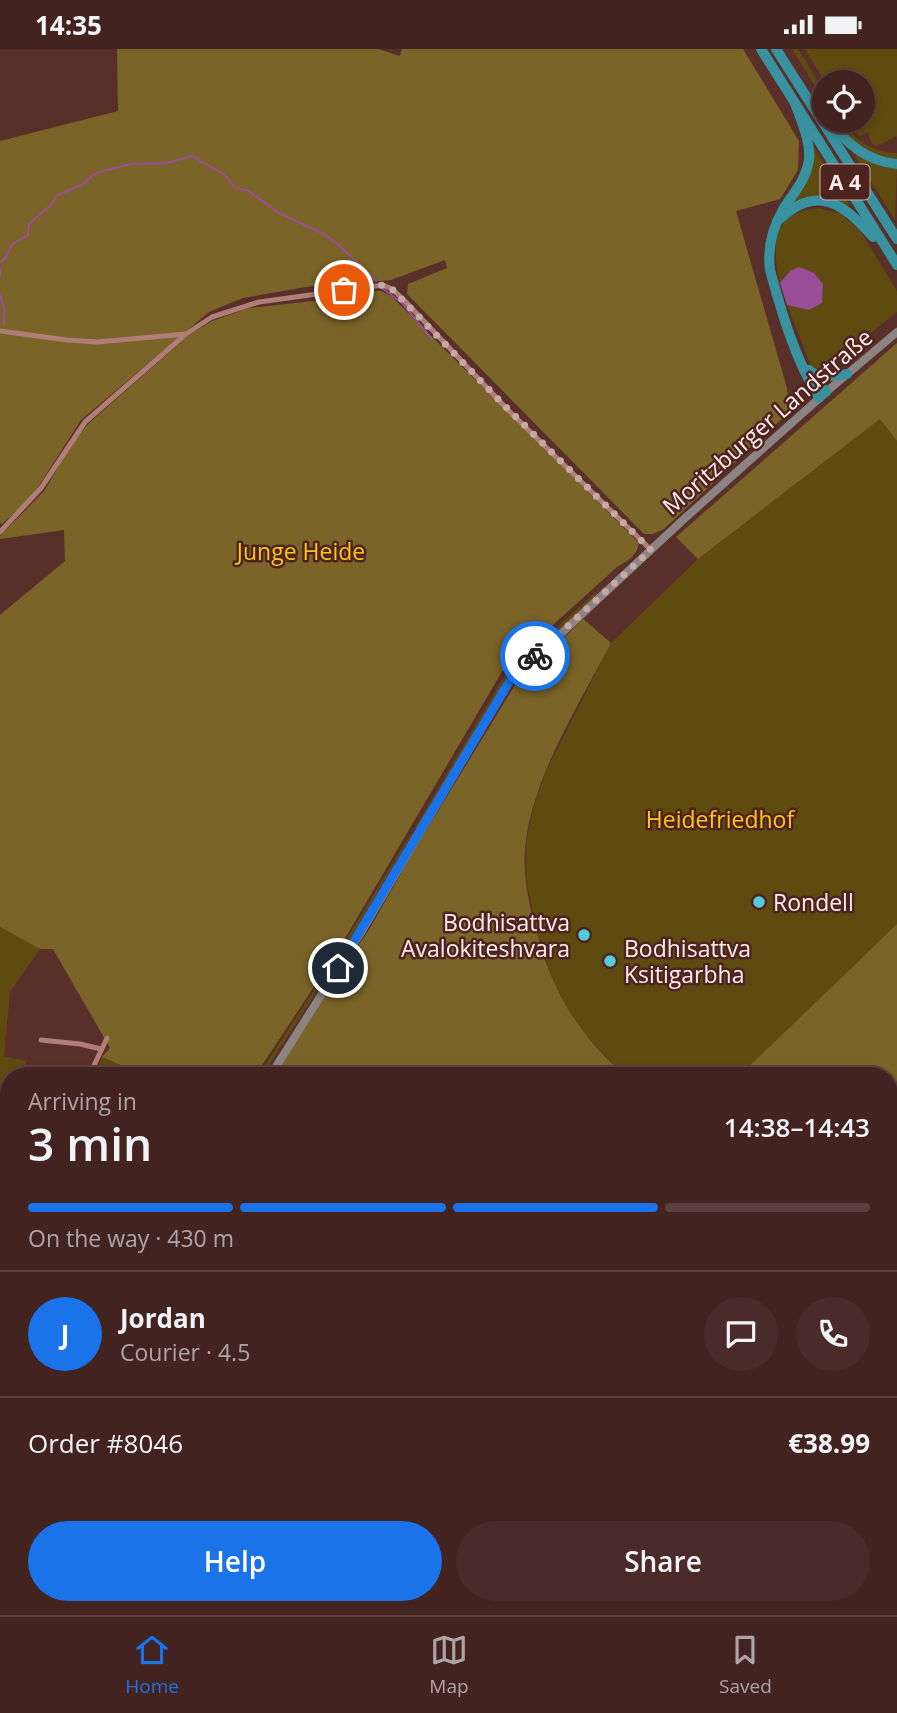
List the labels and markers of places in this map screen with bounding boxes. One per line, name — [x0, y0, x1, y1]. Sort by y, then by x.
pin — [314, 260, 374, 320]
place label: Rondell — [773, 886, 854, 918]
marker: Rondell — [751, 894, 767, 910]
place label: Bodhisattva Avalokiteshvara — [401, 906, 570, 964]
marker: Bodhisattva Avalokiteshvara — [576, 927, 592, 943]
place label: Bodhisattva Ksitigarbha — [624, 932, 751, 990]
pin — [308, 938, 368, 998]
marker: Bodhisattva Ksitigarbha — [602, 953, 618, 969]

